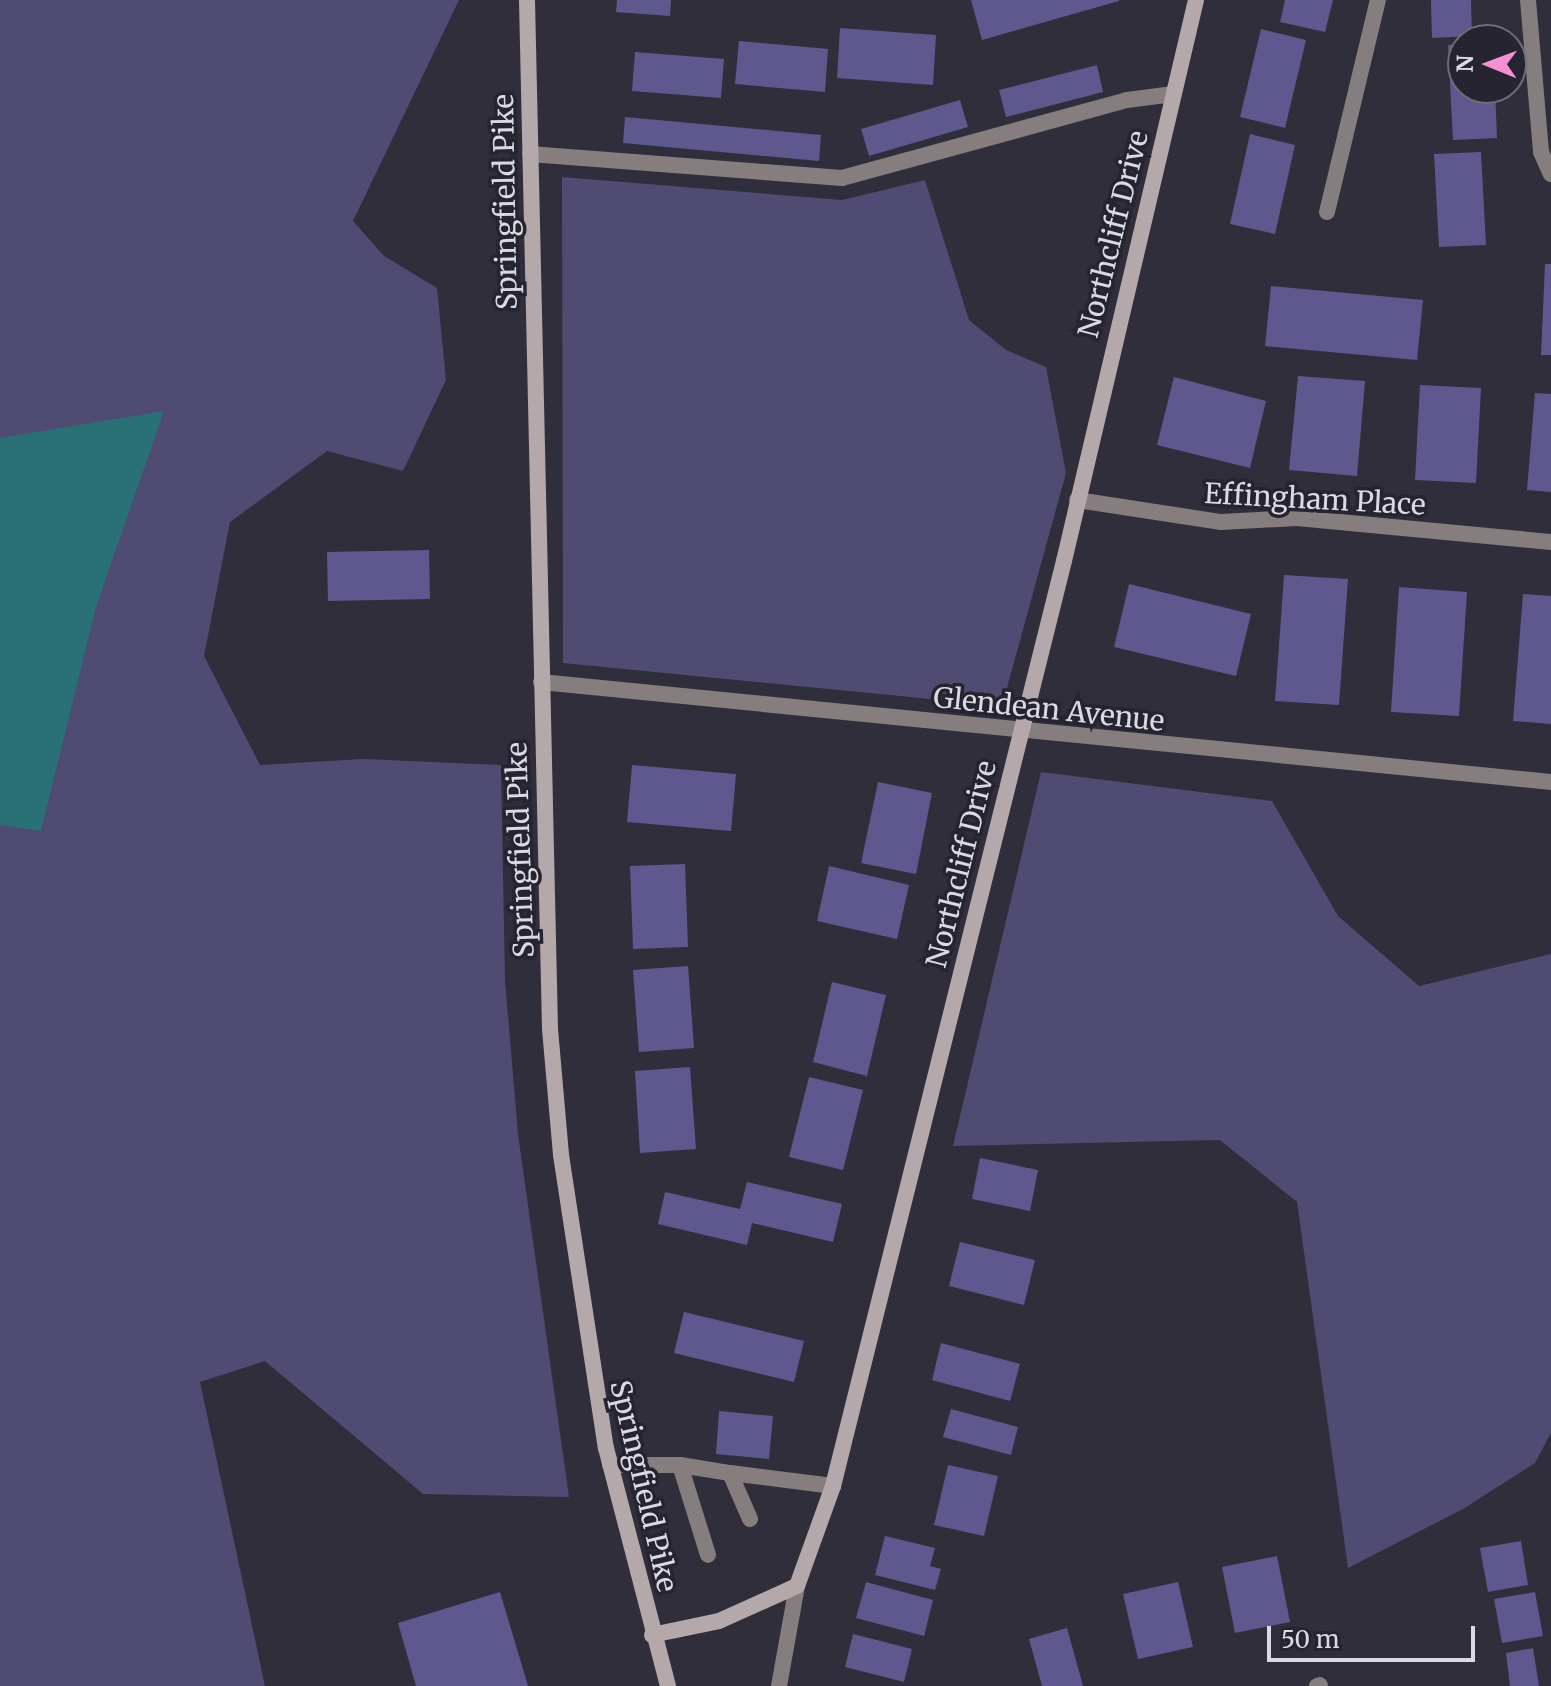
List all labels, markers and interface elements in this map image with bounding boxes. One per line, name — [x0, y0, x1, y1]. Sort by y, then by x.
north arrow — [1447, 24, 1527, 104]
text: N — [1451, 55, 1479, 73]
street label: Springfield Pike — [486, 94, 524, 310]
street label: Northcliff Drive — [1071, 127, 1155, 341]
street label: Effingham Place — [1203, 476, 1427, 522]
street label: Glendean Avenue — [932, 680, 1166, 738]
street label: Springfield Pike — [499, 741, 541, 959]
street label: Northcliff Drive — [919, 757, 1003, 971]
street label: Springfield Pike — [603, 1377, 685, 1595]
scale bar — [1271, 1610, 1479, 1660]
text: 50 m — [1281, 1624, 1340, 1655]

